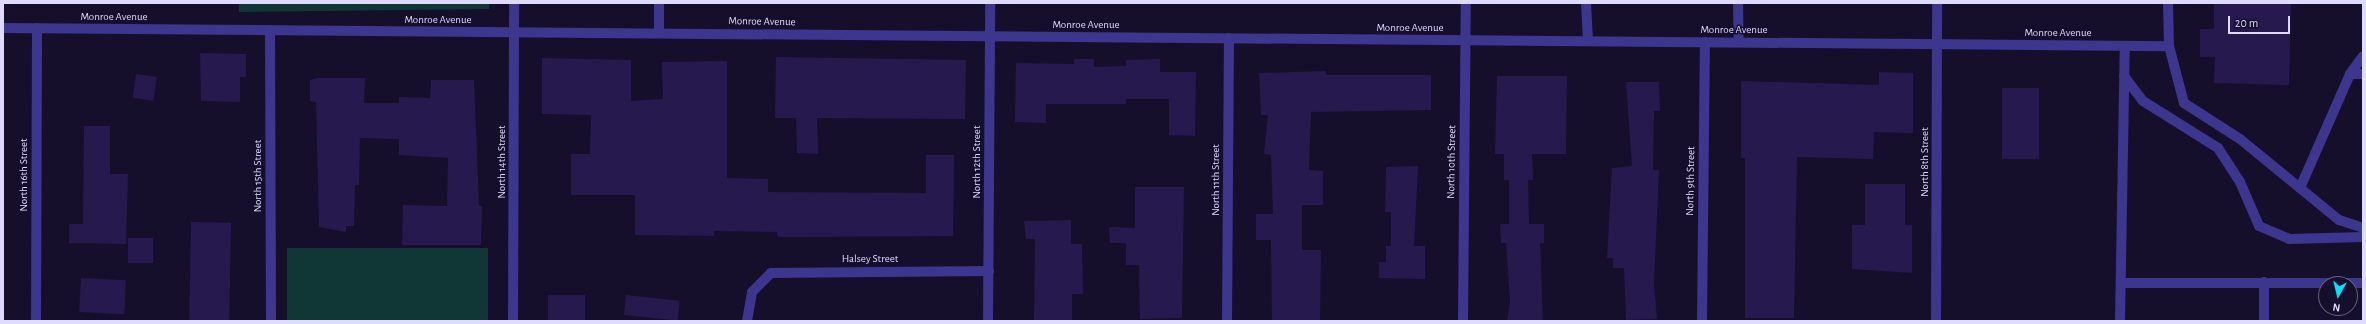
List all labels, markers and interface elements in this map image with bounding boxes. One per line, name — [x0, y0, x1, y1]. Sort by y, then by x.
scale bar — [2230, 8, 2292, 34]
street label: Monroe Avenue — [80, 10, 148, 24]
street label: Monroe Avenue — [404, 13, 472, 27]
street label: Monroe Avenue — [728, 15, 796, 29]
text: 20 m — [2235, 17, 2258, 29]
street label: Monroe Avenue — [1052, 18, 1120, 32]
street label: Monroe Avenue — [1376, 21, 1444, 35]
street label: Monroe Avenue — [1700, 23, 1768, 37]
street label: Monroe Avenue — [2024, 26, 2092, 40]
street label: North 14th Street — [495, 125, 509, 199]
street label: North 10th Street — [1445, 125, 1459, 199]
street label: North 12th Street — [970, 126, 984, 198]
street label: North 8th Street — [1918, 127, 1932, 197]
street label: North 16th Street — [17, 138, 31, 212]
street label: North 15th Street — [251, 140, 265, 212]
street label: North 11th Street — [1209, 144, 1223, 216]
street label: North 9th Street — [1684, 146, 1698, 216]
street label: Halsey Street — [842, 252, 898, 266]
north arrow — [2318, 276, 2358, 316]
text: N — [2332, 301, 2341, 313]

